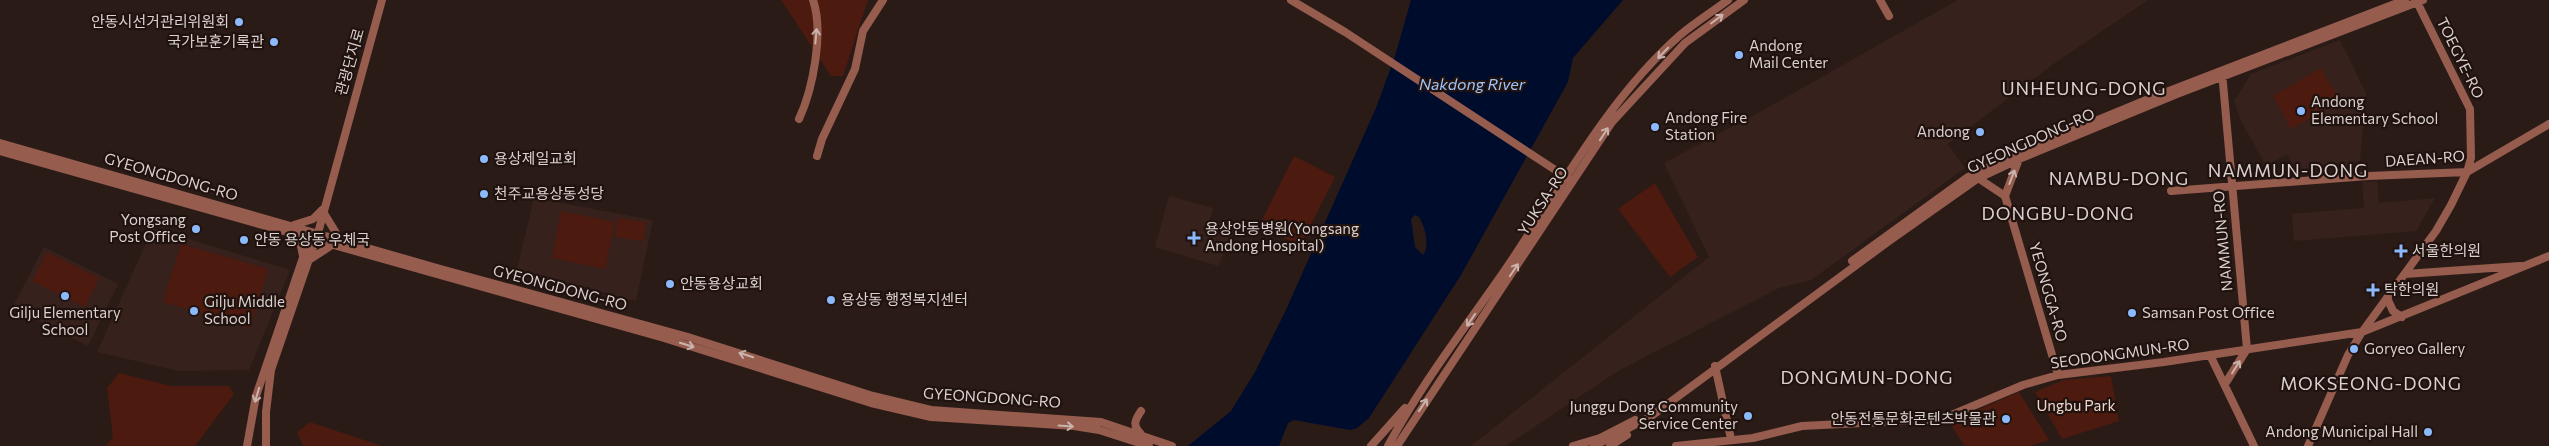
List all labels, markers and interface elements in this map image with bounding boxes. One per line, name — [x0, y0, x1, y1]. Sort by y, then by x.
place label: 안동시선거관리위원회 — [91, 12, 229, 30]
one-way arrow — [1710, 14, 1724, 24]
street label: TOEGYE-RO — [2434, 14, 2488, 101]
marker: 안동시선거관리위원회 — [233, 16, 245, 28]
street label: 관광단지로 — [331, 26, 367, 97]
one-way arrow — [812, 28, 821, 44]
place label: 국가보훈기록관 — [167, 32, 264, 50]
marker: 국가보훈기록관 — [268, 36, 280, 48]
place label: Andong Mail Center — [1749, 36, 1828, 71]
one-way arrow — [1657, 47, 1669, 59]
marker: Andong Mail Center — [1733, 49, 1745, 61]
water label: Nakdong River — [1419, 74, 1526, 93]
district label: UNHEUNG-DONG — [2001, 77, 2167, 99]
place label: Andong Elementary School — [2311, 92, 2438, 127]
street label: GYEONGDONG-RO — [1964, 104, 2097, 176]
marker: Andong Elementary School — [2295, 105, 2307, 117]
place label: Andong Fire Station — [1665, 108, 1747, 143]
marker: Andong Fire Station — [1649, 121, 1661, 133]
place label: Andong — [1917, 122, 1970, 140]
marker: Andong — [1974, 126, 1986, 138]
one-way arrow — [1599, 128, 1609, 142]
street label: DAEAN-RO — [2384, 146, 2465, 170]
street label: GYEONGDONG-RO — [103, 148, 240, 204]
place label: 용상제일교회 — [494, 149, 577, 167]
marker: 용상제일교회 — [478, 153, 490, 165]
district label: NAMMUN-DONG — [2208, 159, 2368, 181]
street label: YUKSA-RO — [1513, 163, 1571, 238]
district label: NAMBU-DONG — [2049, 167, 2189, 189]
one-way arrow — [2008, 170, 2017, 185]
place label: 천주교용상동성당 — [494, 184, 605, 202]
marker: 천주교용상동성당 — [478, 188, 490, 200]
street label: NAMMUN-RO — [2209, 190, 2235, 292]
district label: DONGBU-DONG — [1982, 202, 2134, 224]
place label: Yongsang Post Office — [109, 210, 186, 245]
place label: 용상안동병원(Yongsang Andong Hospital) — [1205, 219, 1359, 254]
marker: Yongsang Post Office — [190, 223, 202, 235]
place label: 안동 용상동 우체국 — [254, 230, 370, 248]
marker: 용상안동병원(Yongsang Andong Hospital) — [1187, 231, 1201, 245]
marker: 안동 용상동 우체국 — [238, 234, 250, 246]
street label: YEONGGA-RO — [2026, 240, 2072, 344]
place label: 서울한의원 — [2412, 241, 2481, 259]
marker: 서울한의원 — [2394, 244, 2408, 258]
street label: GYEONGDONG-RO — [491, 260, 629, 314]
one-way arrow — [1509, 263, 1519, 277]
place label: 안동용상교회 — [680, 274, 763, 292]
marker: 안동용상교회 — [664, 278, 676, 290]
place label: 탁한의원 — [2384, 280, 2439, 298]
marker: 탁한의원 — [2366, 283, 2380, 297]
marker: Gilju Elementary School — [59, 290, 71, 302]
place label: 용상동 행정복지센터 — [841, 290, 968, 308]
place label: Gilju Middle School — [204, 292, 285, 327]
marker: 용상동 행정복지센터 — [825, 294, 837, 306]
place label: Gilju Elementary School — [9, 303, 121, 338]
place label: Samsan Post Office — [2142, 303, 2275, 321]
marker: Gilju Middle School — [188, 305, 200, 317]
marker: Samsan Post Office — [2126, 307, 2138, 319]
one-way arrow — [1466, 312, 1476, 326]
street label: SEODONGMUN-RO — [2049, 334, 2191, 372]
place label: Goryeo Gallery — [2364, 339, 2466, 357]
one-way arrow — [678, 341, 694, 350]
marker: Goryeo Gallery — [2348, 343, 2360, 355]
one-way arrow — [739, 350, 754, 359]
one-way arrow — [2231, 360, 2241, 374]
district label: DONGMUN-DONG — [1781, 366, 1953, 388]
district label: MOKSEONG-DONG — [2280, 372, 2462, 394]
street label: GYEONGDONG-RO — [923, 383, 1061, 411]
one-way arrow — [251, 386, 261, 402]
park label: Ungbu Park — [2036, 396, 2116, 414]
place label: Junggu Dong Community Service Center — [1569, 397, 1738, 432]
one-way arrow — [1418, 398, 1429, 412]
place label: 안동전통문화콘텐츠박물관 — [1830, 409, 1996, 427]
marker: Junggu Dong Community Service Center — [1742, 410, 1754, 422]
marker: 안동전통문화콘텐츠박물관 — [2000, 413, 2012, 425]
one-way arrow — [1058, 421, 1074, 430]
place label: Andong Municipal Hall — [2265, 422, 2418, 440]
marker: Andong Municipal Hall — [2422, 426, 2434, 438]

